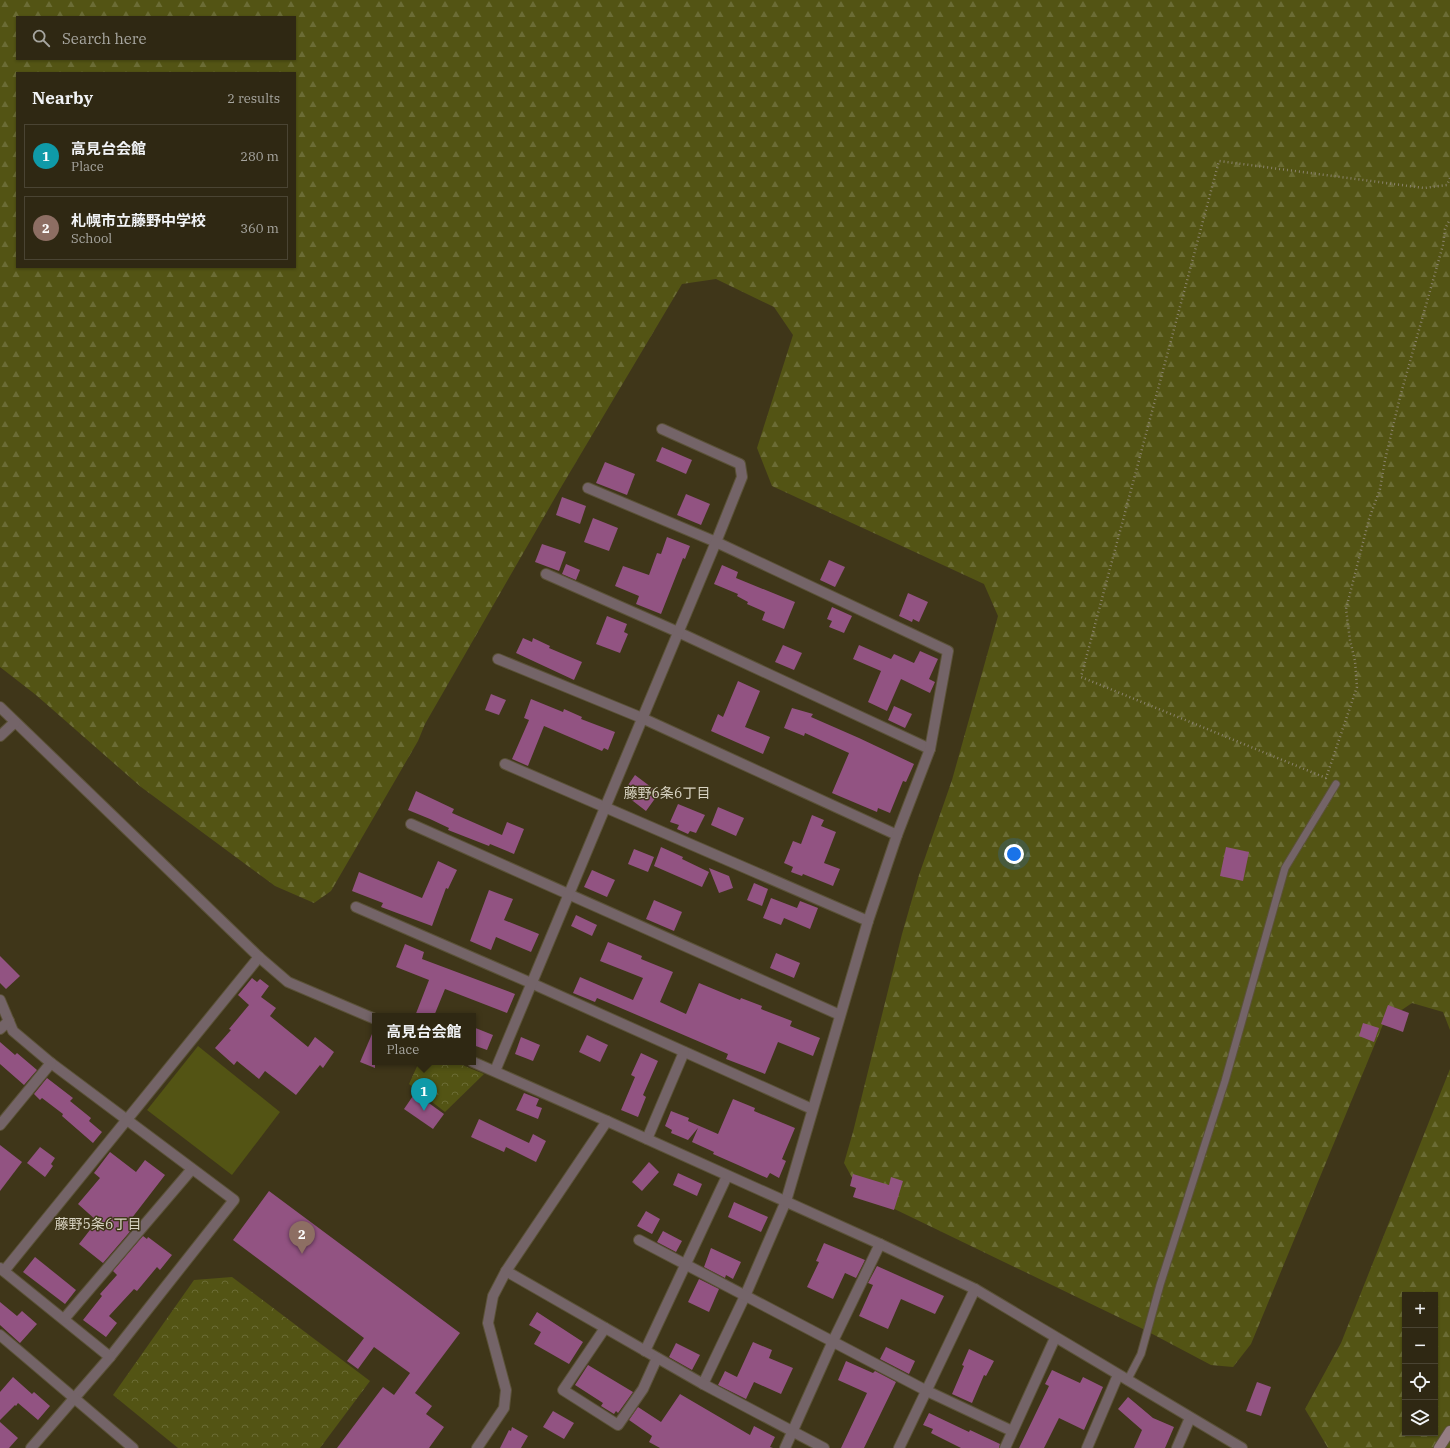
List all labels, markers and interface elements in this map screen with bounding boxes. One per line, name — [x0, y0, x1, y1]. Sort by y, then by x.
search box — [16, 16, 296, 60]
icon: search — [30, 27, 52, 49]
text: Search here — [62, 29, 147, 48]
text: Nearby — [32, 87, 93, 109]
text: 2 results — [227, 90, 280, 107]
text: 高見台会館 — [71, 139, 146, 158]
text: 1 — [42, 148, 50, 165]
text: 280 m — [240, 148, 279, 165]
text: Place — [71, 158, 104, 175]
text: 札幌市立藤野中学校 — [71, 211, 206, 230]
text: 2 — [42, 220, 50, 237]
text: 360 m — [240, 220, 279, 237]
text: School — [71, 230, 112, 247]
district label: 藤野6条6丁目 — [624, 784, 710, 802]
your location — [1004, 844, 1024, 864]
popup — [372, 1013, 476, 1065]
text: 高見台会館 — [386, 1022, 462, 1041]
text: Place — [386, 1041, 419, 1058]
pin: 1 — [411, 1078, 437, 1111]
district label: 藤野5条6丁目 — [55, 1215, 141, 1233]
pin: 2 — [289, 1221, 315, 1254]
map controls — [1402, 1292, 1438, 1436]
button: + — [1402, 1292, 1438, 1328]
button: − — [1402, 1328, 1438, 1364]
button: locate — [1402, 1364, 1438, 1400]
button: layers — [1402, 1400, 1438, 1436]

